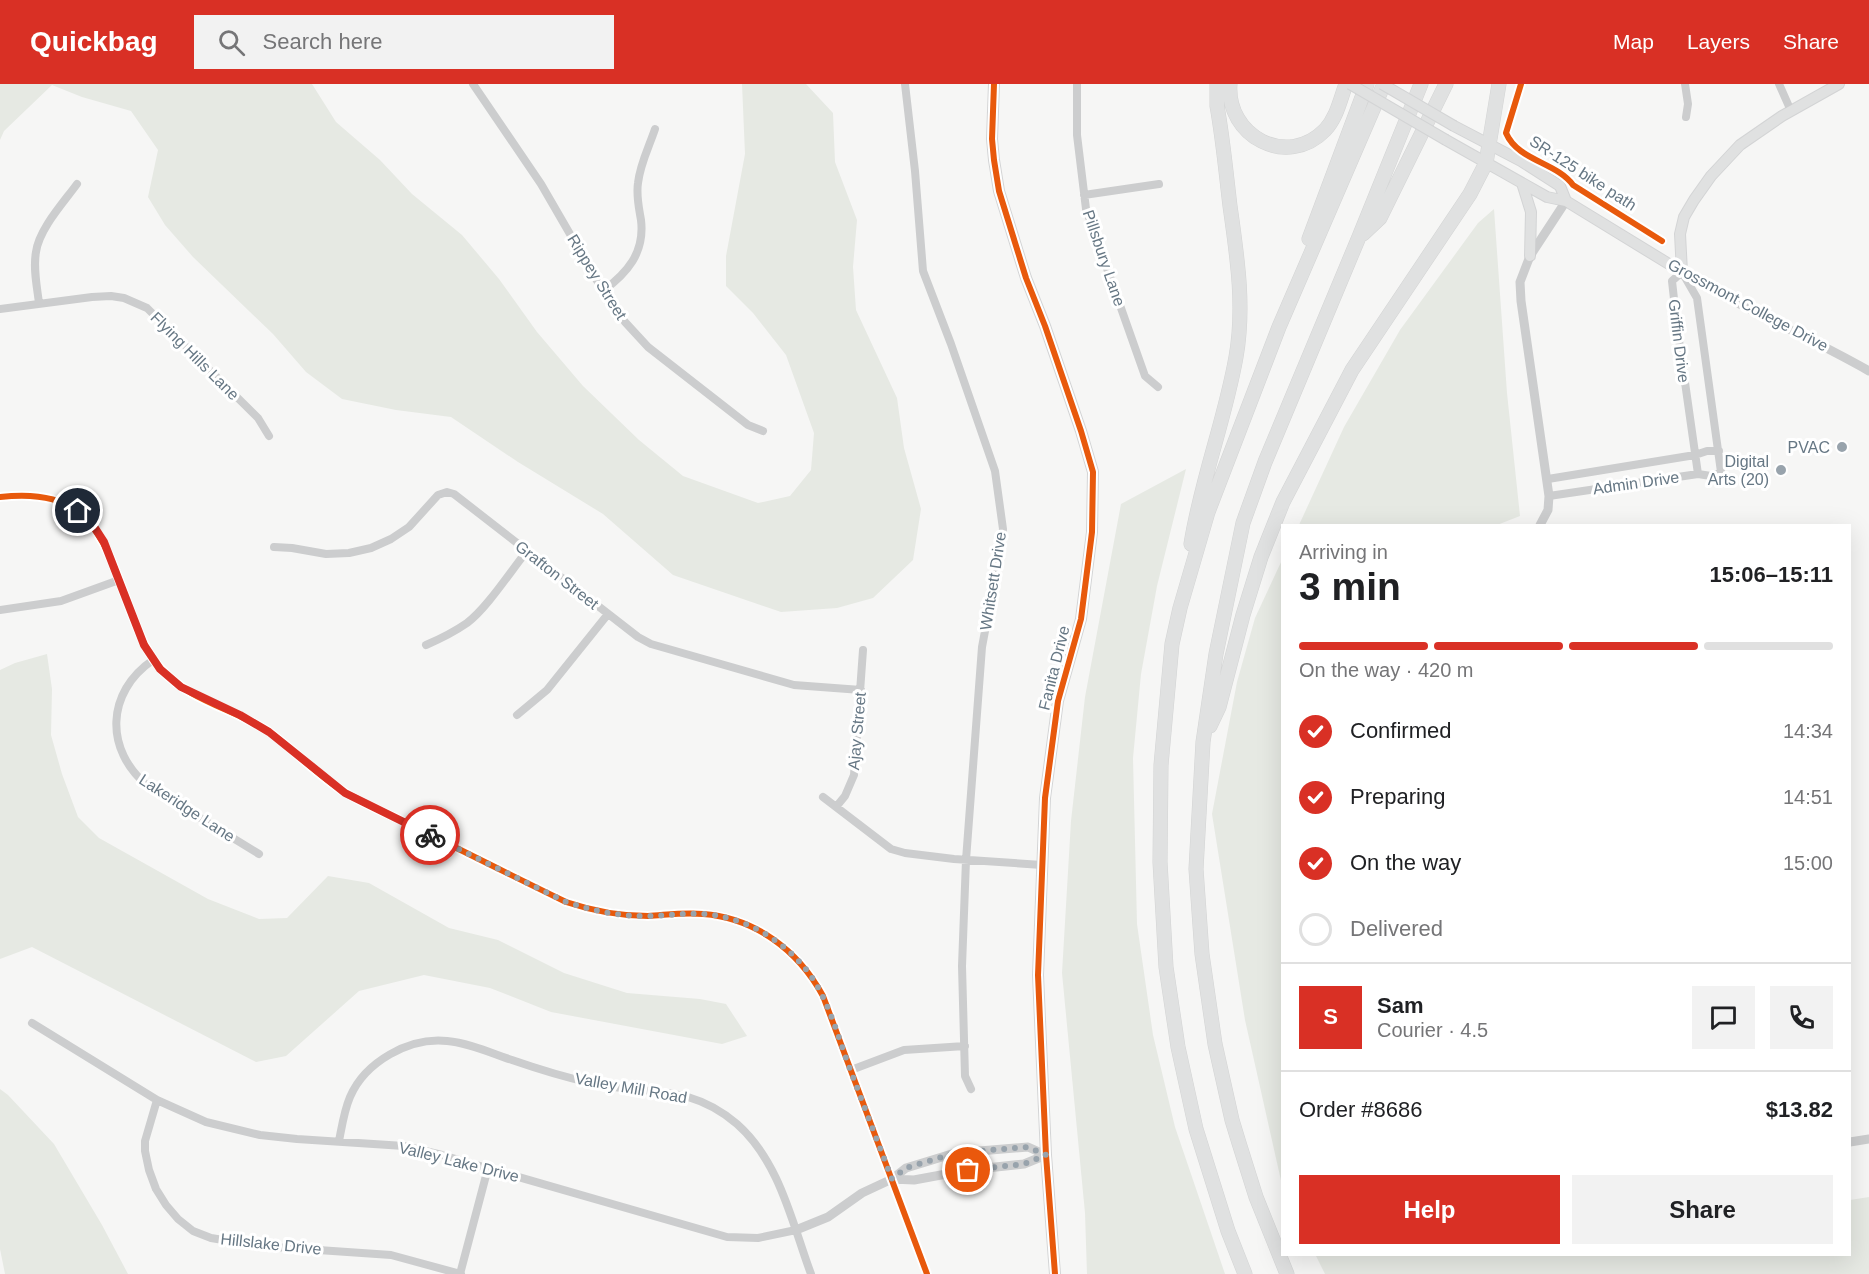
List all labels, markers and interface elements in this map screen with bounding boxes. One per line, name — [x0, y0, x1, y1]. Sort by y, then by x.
search box — [194, 15, 614, 69]
text: Quickbag — [30, 26, 158, 57]
icon: search — [215, 26, 248, 59]
text: Search here — [263, 29, 382, 54]
text: Map — [1613, 30, 1654, 53]
text: Layers — [1687, 30, 1750, 53]
text: Share — [1783, 30, 1839, 53]
street label: SR-125 bike path — [1527, 132, 1639, 214]
street label: Pillsbury Lane — [1080, 208, 1128, 308]
street label: Rippey Street — [564, 231, 630, 323]
street label: Grossmont College Drive — [1665, 256, 1831, 355]
street label: Griffin Drive — [1665, 298, 1693, 384]
street label: Flying Hills Lane — [147, 308, 243, 404]
place label: PVAC — [1788, 439, 1830, 456]
marker: PVAC — [1835, 440, 1849, 454]
place label: Digital Arts (20) — [1708, 453, 1769, 488]
marker: Digital Arts (20) — [1774, 463, 1788, 477]
street label: Admin Drive — [1592, 469, 1680, 497]
pin — [52, 485, 103, 536]
icon: home — [61, 494, 94, 527]
street label: Whitsett Drive — [977, 530, 1009, 632]
street label: Grafton Street — [512, 537, 602, 613]
text: Arriving in — [1299, 541, 1388, 563]
text: 15:06–15:11 — [1709, 562, 1833, 587]
text: 3 min — [1299, 565, 1401, 608]
street label: Fanita Drive — [1035, 624, 1073, 712]
text: On the way · 420 m — [1299, 659, 1474, 681]
street label: Ajay Street — [845, 691, 869, 771]
icon: check — [1299, 715, 1332, 748]
text: Confirmed — [1350, 718, 1451, 743]
text: 14:34 — [1783, 720, 1833, 742]
street label: Lakeridge Lane — [136, 771, 238, 845]
icon: check — [1299, 781, 1332, 814]
text: Preparing — [1350, 784, 1445, 809]
text: 14:51 — [1783, 786, 1833, 808]
courier — [400, 805, 460, 865]
icon: bike — [414, 819, 447, 852]
icon: check — [1299, 847, 1332, 880]
text: On the way — [1350, 850, 1461, 875]
text: 15:00 — [1783, 852, 1833, 874]
text: Delivered — [1350, 916, 1443, 941]
button: chat — [1692, 986, 1755, 1049]
button: phone — [1770, 986, 1833, 1049]
text: Sam — [1377, 993, 1423, 1018]
text: S — [1323, 1004, 1338, 1029]
text: Courier · 4.5 — [1377, 1019, 1488, 1041]
street label: Valley Mill Road — [574, 1070, 688, 1106]
text: Order #8686 — [1299, 1097, 1423, 1122]
text: $13.82 — [1766, 1097, 1833, 1122]
street label: Valley Lake Drive — [397, 1139, 521, 1185]
pin — [942, 1144, 993, 1195]
icon: bag — [951, 1153, 984, 1186]
button: Help — [1299, 1175, 1560, 1244]
button: Share — [1572, 1175, 1833, 1244]
street label: Hillslake Drive — [220, 1230, 322, 1258]

